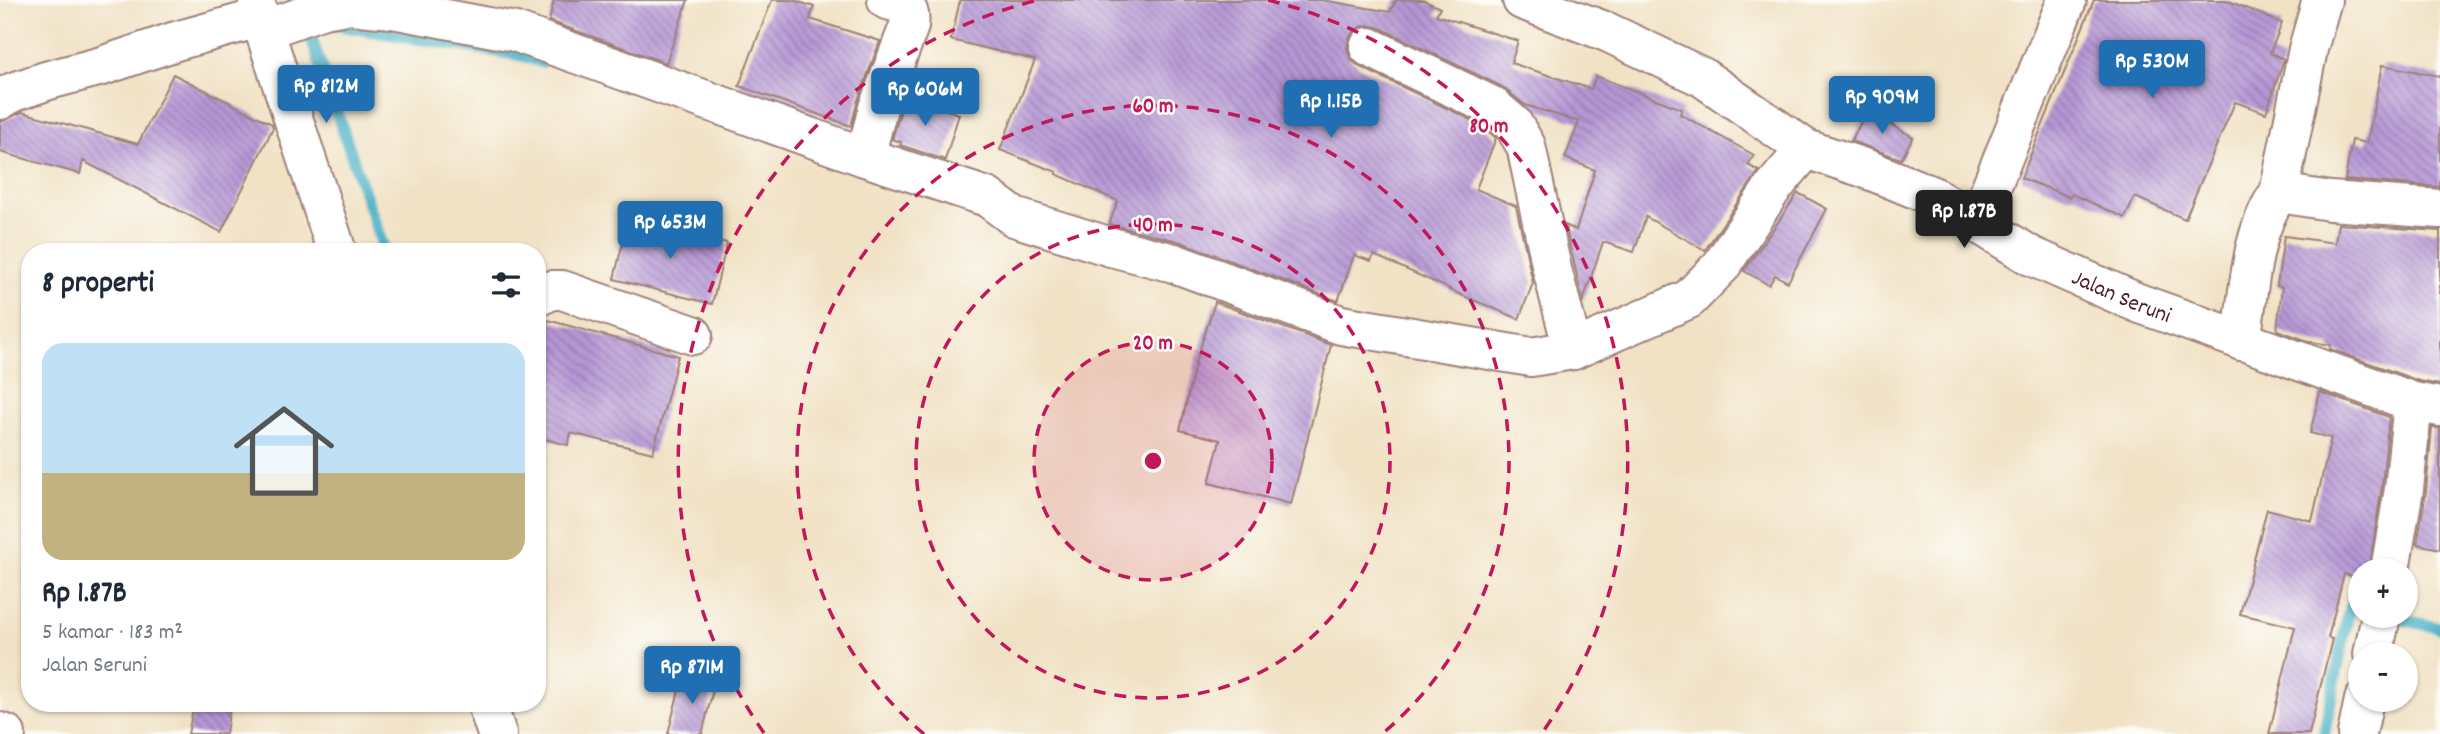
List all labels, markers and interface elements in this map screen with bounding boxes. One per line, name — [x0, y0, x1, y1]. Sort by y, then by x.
pin: Rp 530M — [2087, 41, 2217, 100]
text: Rp 530M — [2115, 46, 2189, 79]
pin: Rp 812M — [261, 66, 391, 125]
pin: Rp 606M — [860, 68, 990, 128]
text: Rp 812M — [294, 71, 358, 104]
text: Rp 606M — [887, 74, 963, 107]
pin: Rp 909M — [1817, 76, 1947, 136]
pin: Rp 1.15B — [1259, 80, 1403, 140]
text: Rp 909M — [1845, 82, 1919, 115]
text: Rp 1.15B — [1300, 86, 1362, 119]
text: 60 m — [1133, 93, 1173, 123]
text: 80 m — [1469, 113, 1509, 143]
pin: Rp 1.87B — [1892, 190, 2036, 250]
text: Rp 1.87B — [1932, 196, 1996, 229]
pin: Rp 653M — [605, 202, 735, 261]
text: Rp 653M — [634, 207, 706, 240]
text: 40 m — [1133, 212, 1173, 242]
street label: Jalan Seruni — [2066, 263, 2175, 334]
text: 8 properti — [42, 264, 154, 307]
icon: filters — [487, 266, 525, 304]
text: 20 m — [1133, 330, 1173, 360]
icon: home — [221, 388, 347, 514]
centre of rings — [1141, 449, 1165, 473]
map controls — [2348, 558, 2418, 712]
button: + — [2348, 558, 2418, 628]
text: Rp 1.87B — [42, 574, 127, 617]
text: 5 kamar · 183 m² — [42, 617, 183, 650]
button: − — [2348, 642, 2418, 712]
pin: Rp 871M — [627, 646, 757, 706]
text: Jalan Seruni — [42, 650, 147, 683]
text: Rp 871M — [660, 652, 724, 685]

